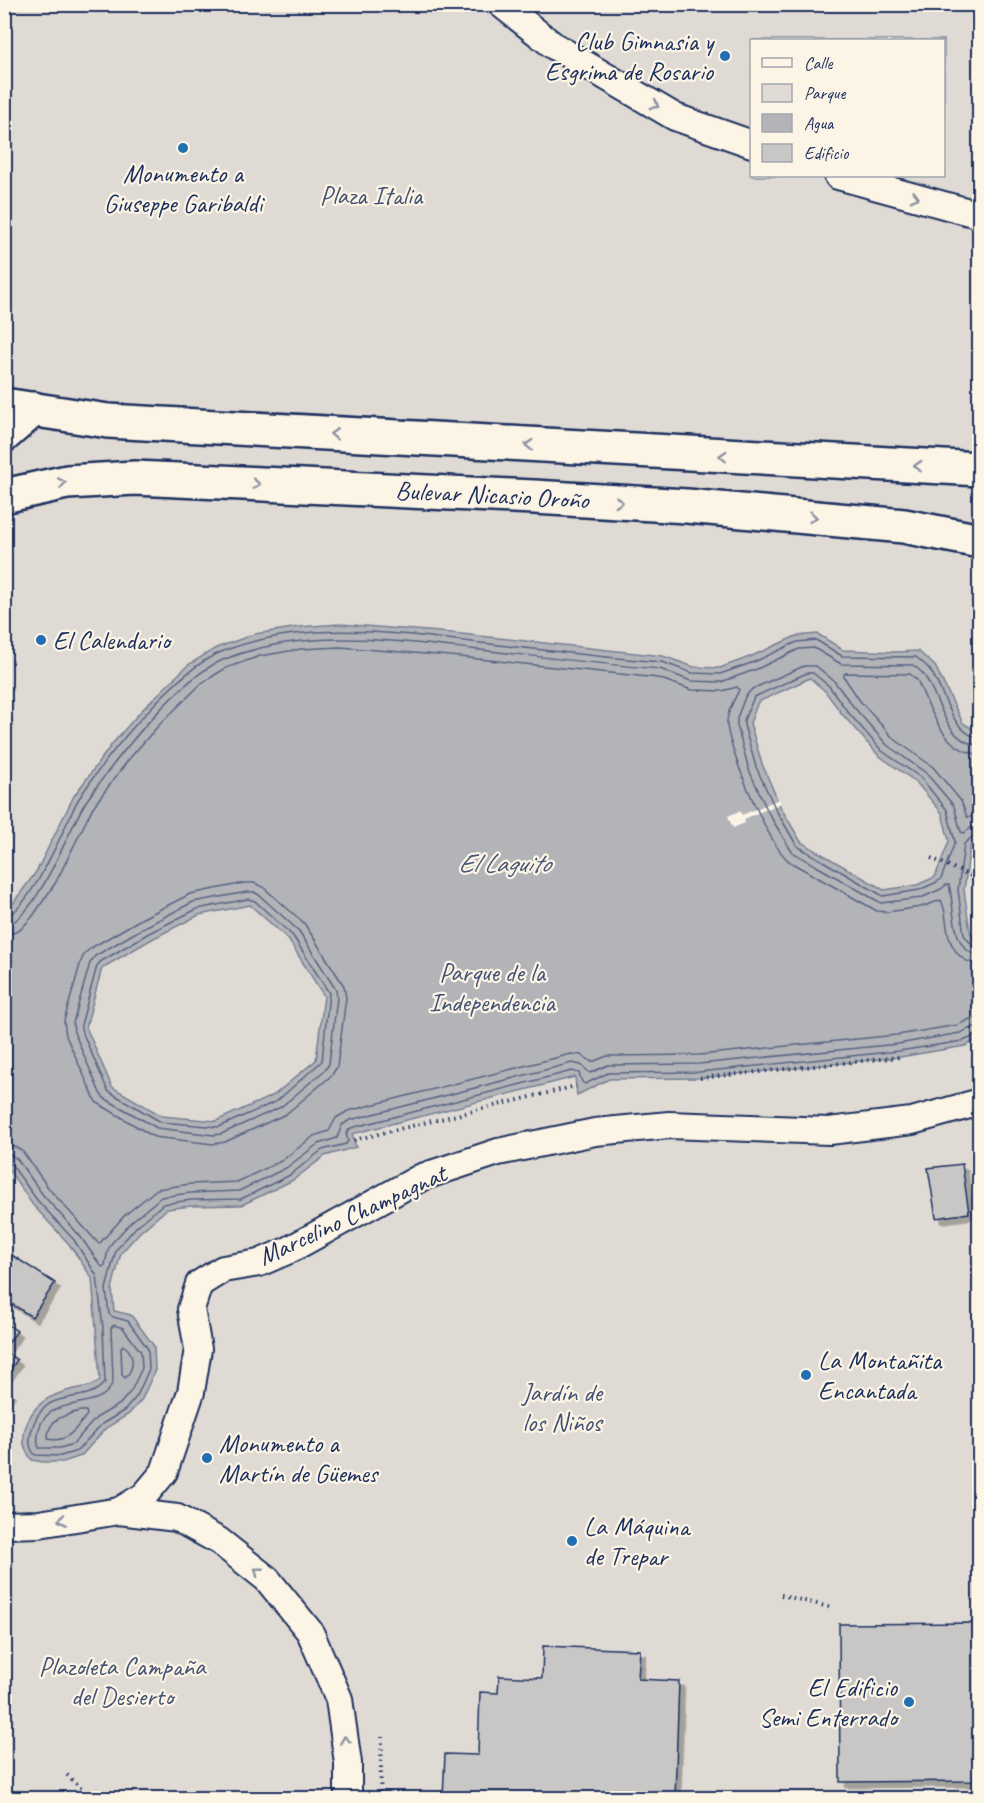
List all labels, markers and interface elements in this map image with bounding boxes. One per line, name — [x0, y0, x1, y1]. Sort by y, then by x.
place label: Club Gimnasia y Esgrima de Rosario — [545, 25, 715, 88]
legend — [750, 39, 945, 177]
marker: Club Gimnasia y Esgrima de Rosario — [718, 49, 732, 63]
text: Calle — [804, 52, 833, 74]
text: Parque — [804, 82, 846, 104]
one-way arrow — [649, 98, 659, 110]
text: Agua — [804, 112, 835, 134]
marker: Monumento a Giuseppe Garibaldi — [176, 141, 190, 155]
text: Edificio — [804, 142, 850, 164]
place label: Monumento a Giuseppe Garibaldi — [104, 157, 265, 220]
park label: Plaza Italia — [320, 179, 424, 212]
one-way arrow — [909, 190, 920, 202]
one-way arrow — [330, 428, 339, 441]
one-way arrow — [524, 439, 533, 452]
one-way arrow — [719, 449, 728, 462]
one-way arrow — [914, 460, 923, 473]
street label: Bulevar Nicasio Oroño — [395, 473, 591, 517]
one-way arrow — [56, 477, 66, 490]
one-way arrow — [252, 477, 261, 490]
one-way arrow — [614, 495, 623, 508]
one-way arrow — [809, 510, 818, 523]
place label: El Calendario — [53, 624, 173, 657]
marker: El Calendario — [34, 633, 48, 647]
water label: El Laguito — [458, 846, 553, 880]
park label: Parque de la Independencia — [429, 956, 556, 1019]
street label: Marcelino Champagnat — [253, 1156, 454, 1273]
place label: La Montañita Encantada — [818, 1344, 943, 1407]
marker: La Montañita Encantada — [799, 1368, 813, 1382]
park label: Jardín de los Niños — [520, 1376, 605, 1439]
place label: Monumento a Martín de Güemes — [219, 1427, 380, 1490]
marker: Monumento a Martín de Güemes — [200, 1451, 214, 1465]
place label: La Máquina de Trepar — [584, 1510, 692, 1573]
one-way arrow — [57, 1514, 66, 1526]
marker: La Máquina de Trepar — [565, 1534, 579, 1548]
one-way arrow — [253, 1568, 264, 1579]
park label: Plazoleta Campaña del Desierto — [39, 1650, 207, 1713]
place label: El Edificio Semi Enterrado — [759, 1671, 900, 1734]
marker: El Edificio Semi Enterrado — [902, 1695, 916, 1709]
one-way arrow — [339, 1736, 351, 1745]

